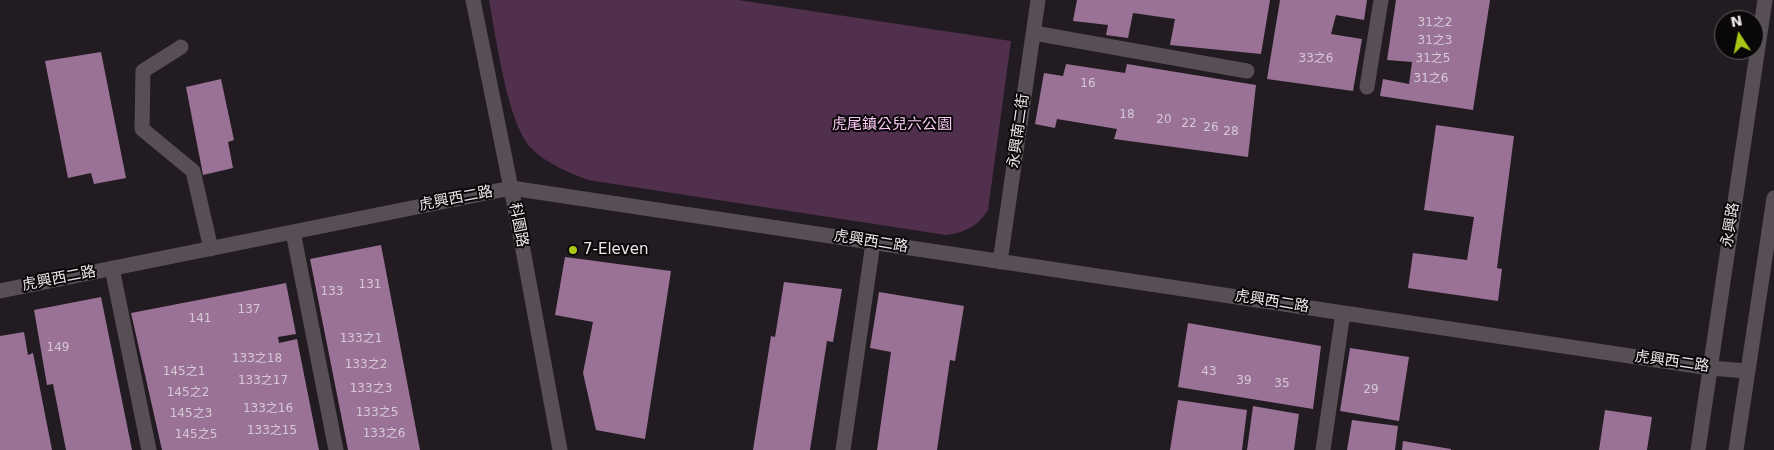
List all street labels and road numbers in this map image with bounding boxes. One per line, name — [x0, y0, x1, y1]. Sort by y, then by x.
street label: 永興南二街 — [1005, 93, 1033, 169]
street label: 虎興西二路 — [417, 183, 495, 215]
street label: 科園路 — [505, 201, 531, 249]
street label: 永興路 — [1719, 201, 1743, 249]
street label: 虎興西二路 — [833, 227, 909, 257]
street label: 虎興西二路 — [20, 263, 98, 295]
street label: 虎興西二路 — [1234, 287, 1310, 317]
street label: 虎興西二路 — [1634, 348, 1710, 376]

